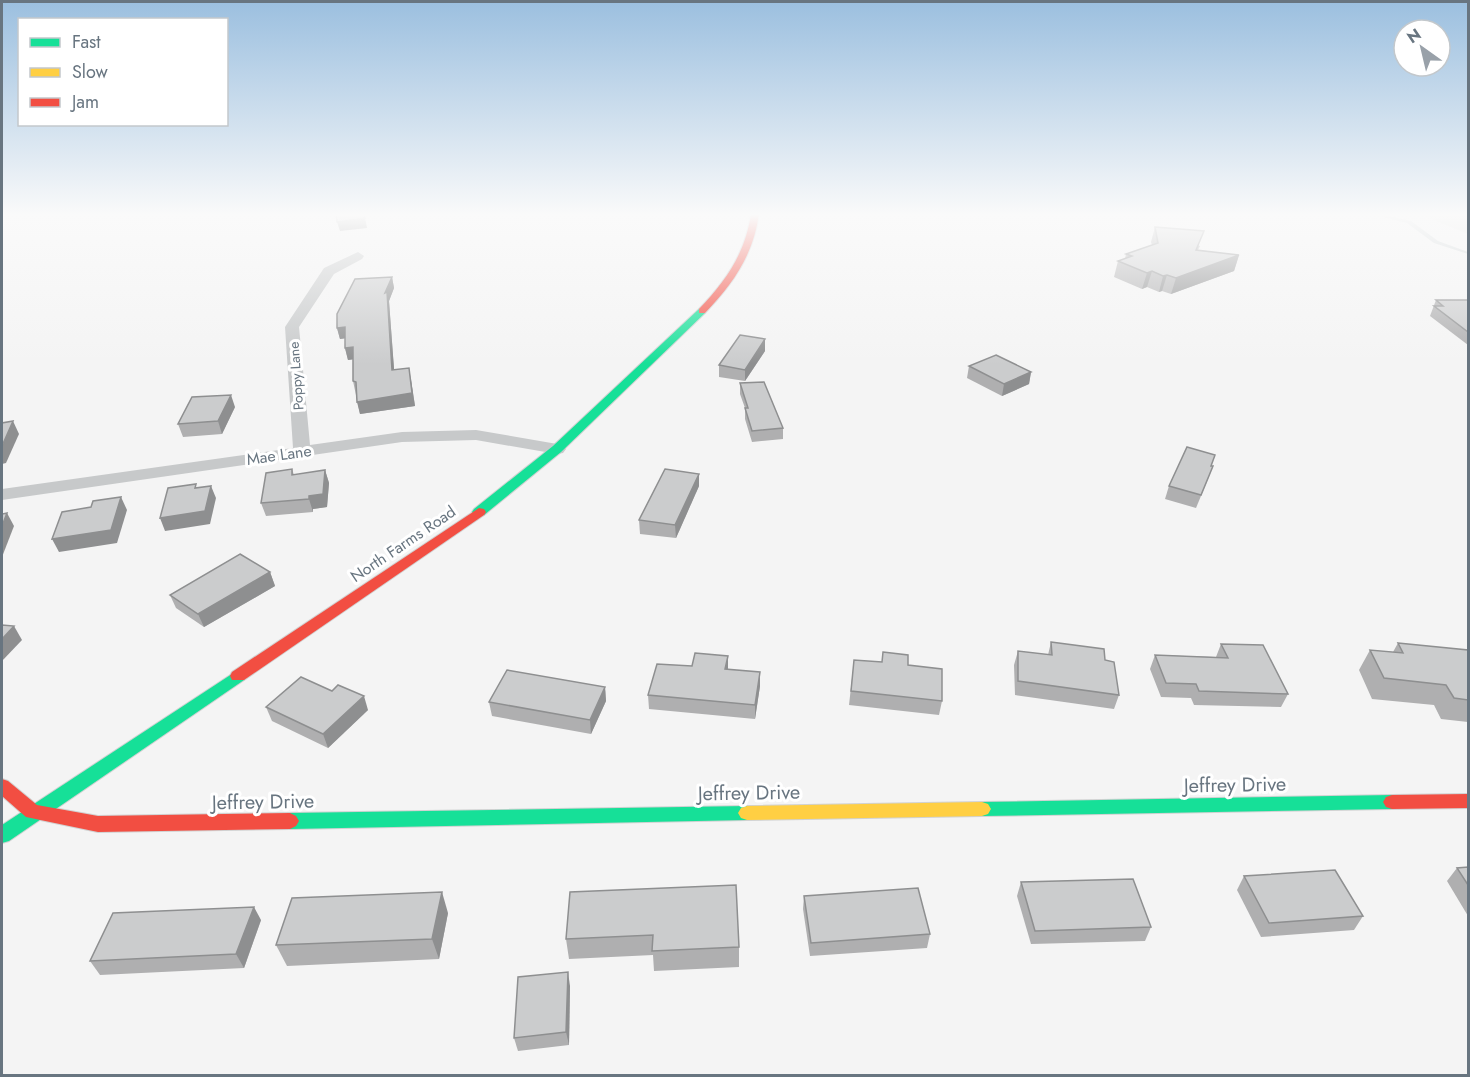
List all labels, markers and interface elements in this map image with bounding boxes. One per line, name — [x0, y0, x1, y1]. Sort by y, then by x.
legend — [18, 18, 228, 126]
north arrow — [1392, 18, 1452, 78]
text: N — [1402, 23, 1426, 49]
text: Fast — [72, 29, 101, 55]
text: Slow — [72, 59, 109, 85]
text: Jam — [70, 89, 99, 115]
street label: Poppy Lane — [284, 341, 308, 411]
street label: Mae Lane — [245, 439, 313, 471]
street label: North Farms Road — [346, 500, 460, 588]
street label: Jeffrey Drive — [1181, 770, 1286, 800]
street label: Jeffrey Drive — [695, 778, 800, 808]
street label: Jeffrey Drive — [209, 787, 314, 817]

